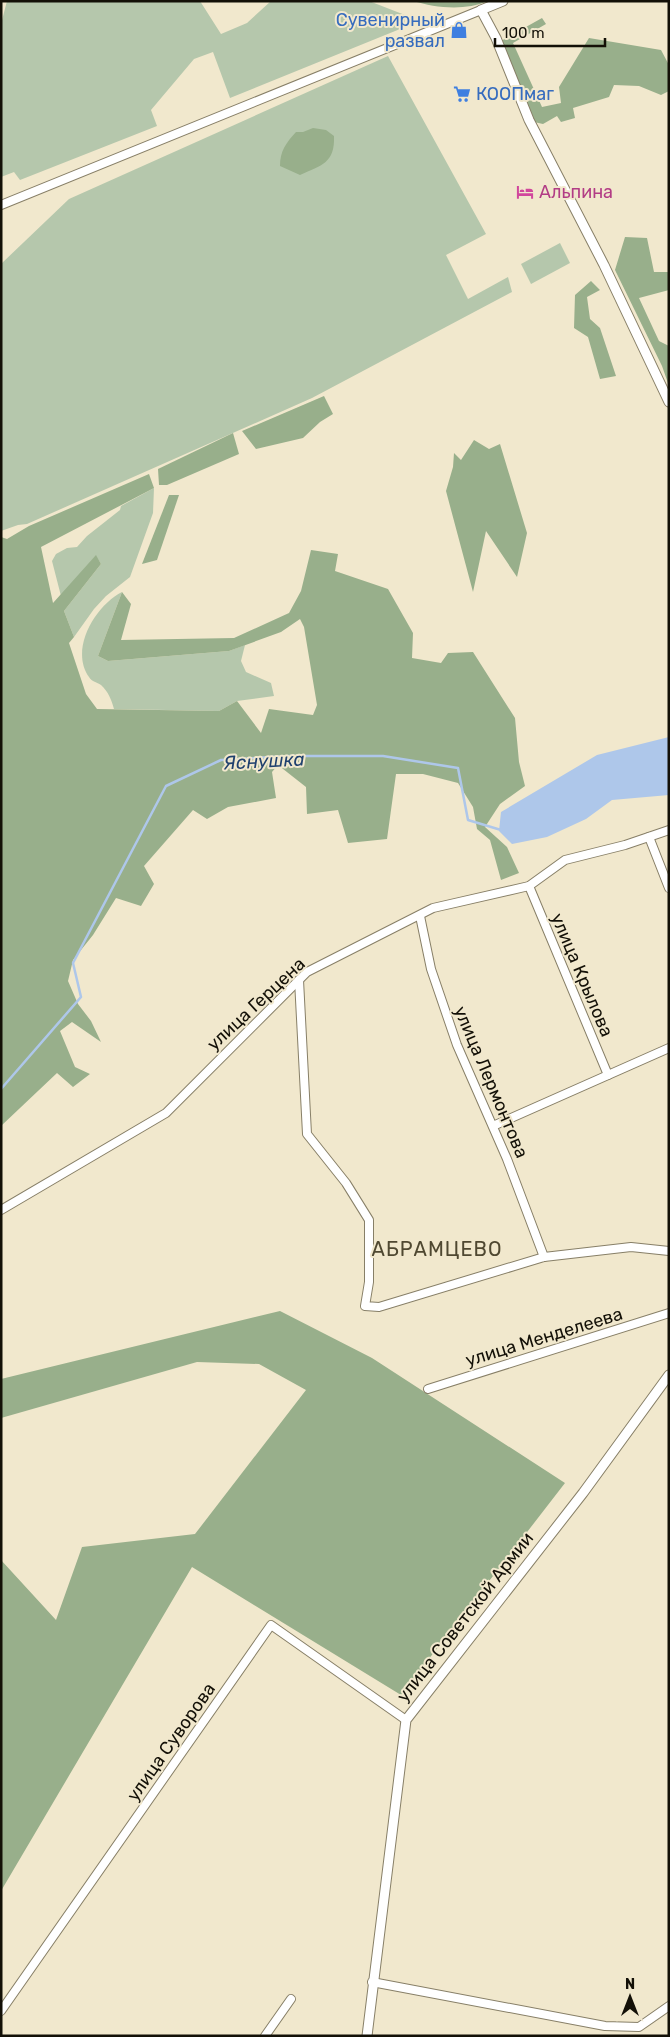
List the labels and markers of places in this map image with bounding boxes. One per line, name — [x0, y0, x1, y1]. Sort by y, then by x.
place label: Сувенирный развал — [336, 9, 445, 52]
shop icon: Сувенирный развал — [449, 20, 469, 40]
place label: КООПмаг — [476, 83, 554, 105]
supermarket icon: КООПмаг — [452, 84, 472, 104]
place label: Альпина — [539, 181, 613, 203]
hotel icon: Альпина — [515, 182, 535, 202]

